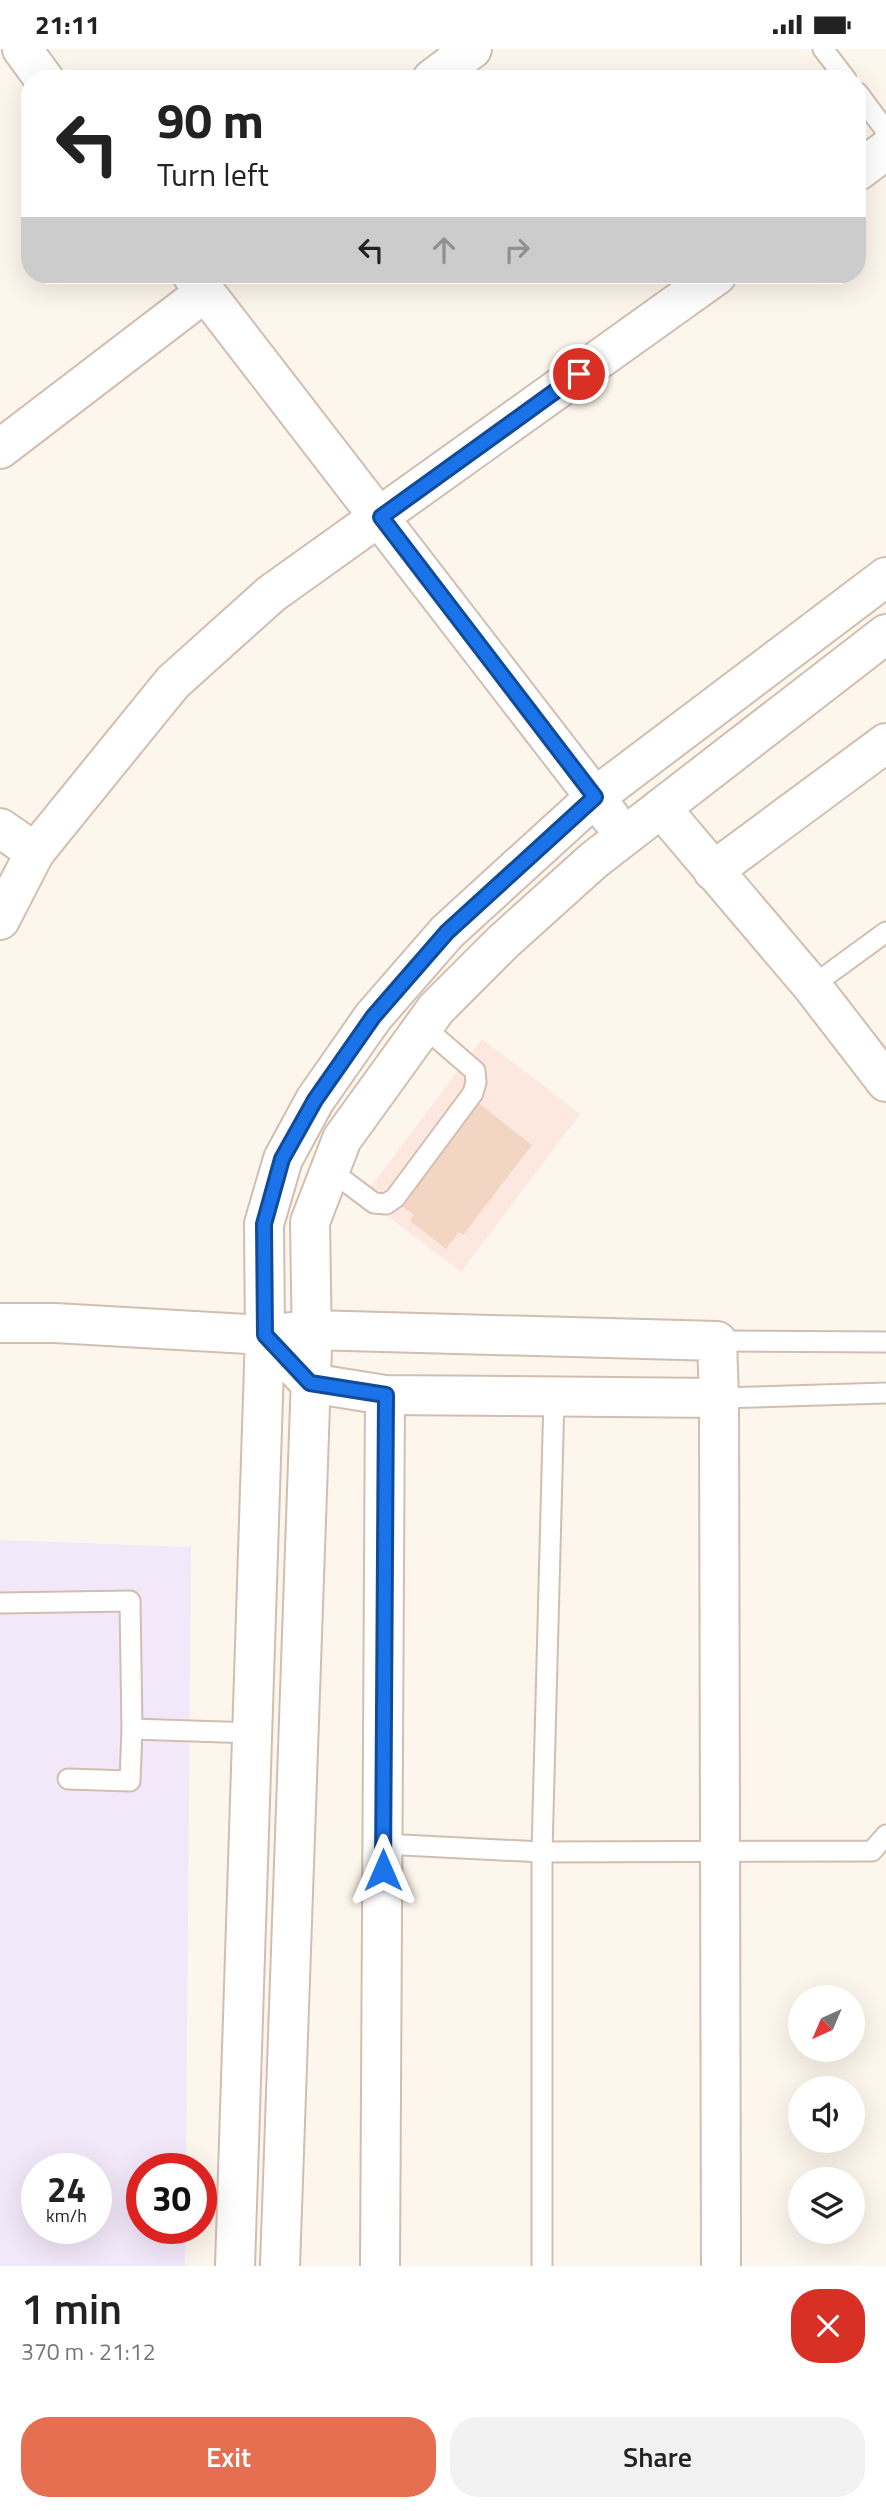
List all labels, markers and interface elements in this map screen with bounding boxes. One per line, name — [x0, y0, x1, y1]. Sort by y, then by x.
text: 21:11 — [35, 5, 100, 44]
text: 90 m — [157, 82, 264, 157]
icon: left — [42, 98, 133, 189]
text: Turn left — [157, 150, 269, 198]
icon: left — [352, 231, 390, 269]
icon: ahead — [425, 231, 463, 269]
icon: right — [498, 231, 536, 269]
pin — [549, 344, 609, 404]
icon: arrive — [560, 355, 598, 393]
position arrow — [346, 1833, 420, 1907]
north arrow — [788, 1985, 864, 2061]
map controls — [788, 1985, 865, 2244]
button: sound — [788, 2076, 865, 2153]
speed limit sign: 30 — [126, 2153, 217, 2244]
text: 24 — [47, 2162, 86, 2216]
button: layers — [788, 2167, 865, 2244]
text: km/h — [46, 2202, 87, 2229]
text: 1 min — [21, 2276, 122, 2340]
button: close — [791, 2289, 865, 2363]
text: 370 m · 21:12 — [21, 2334, 156, 2369]
button: Exit — [21, 2417, 436, 2497]
button: Share — [450, 2417, 865, 2497]

